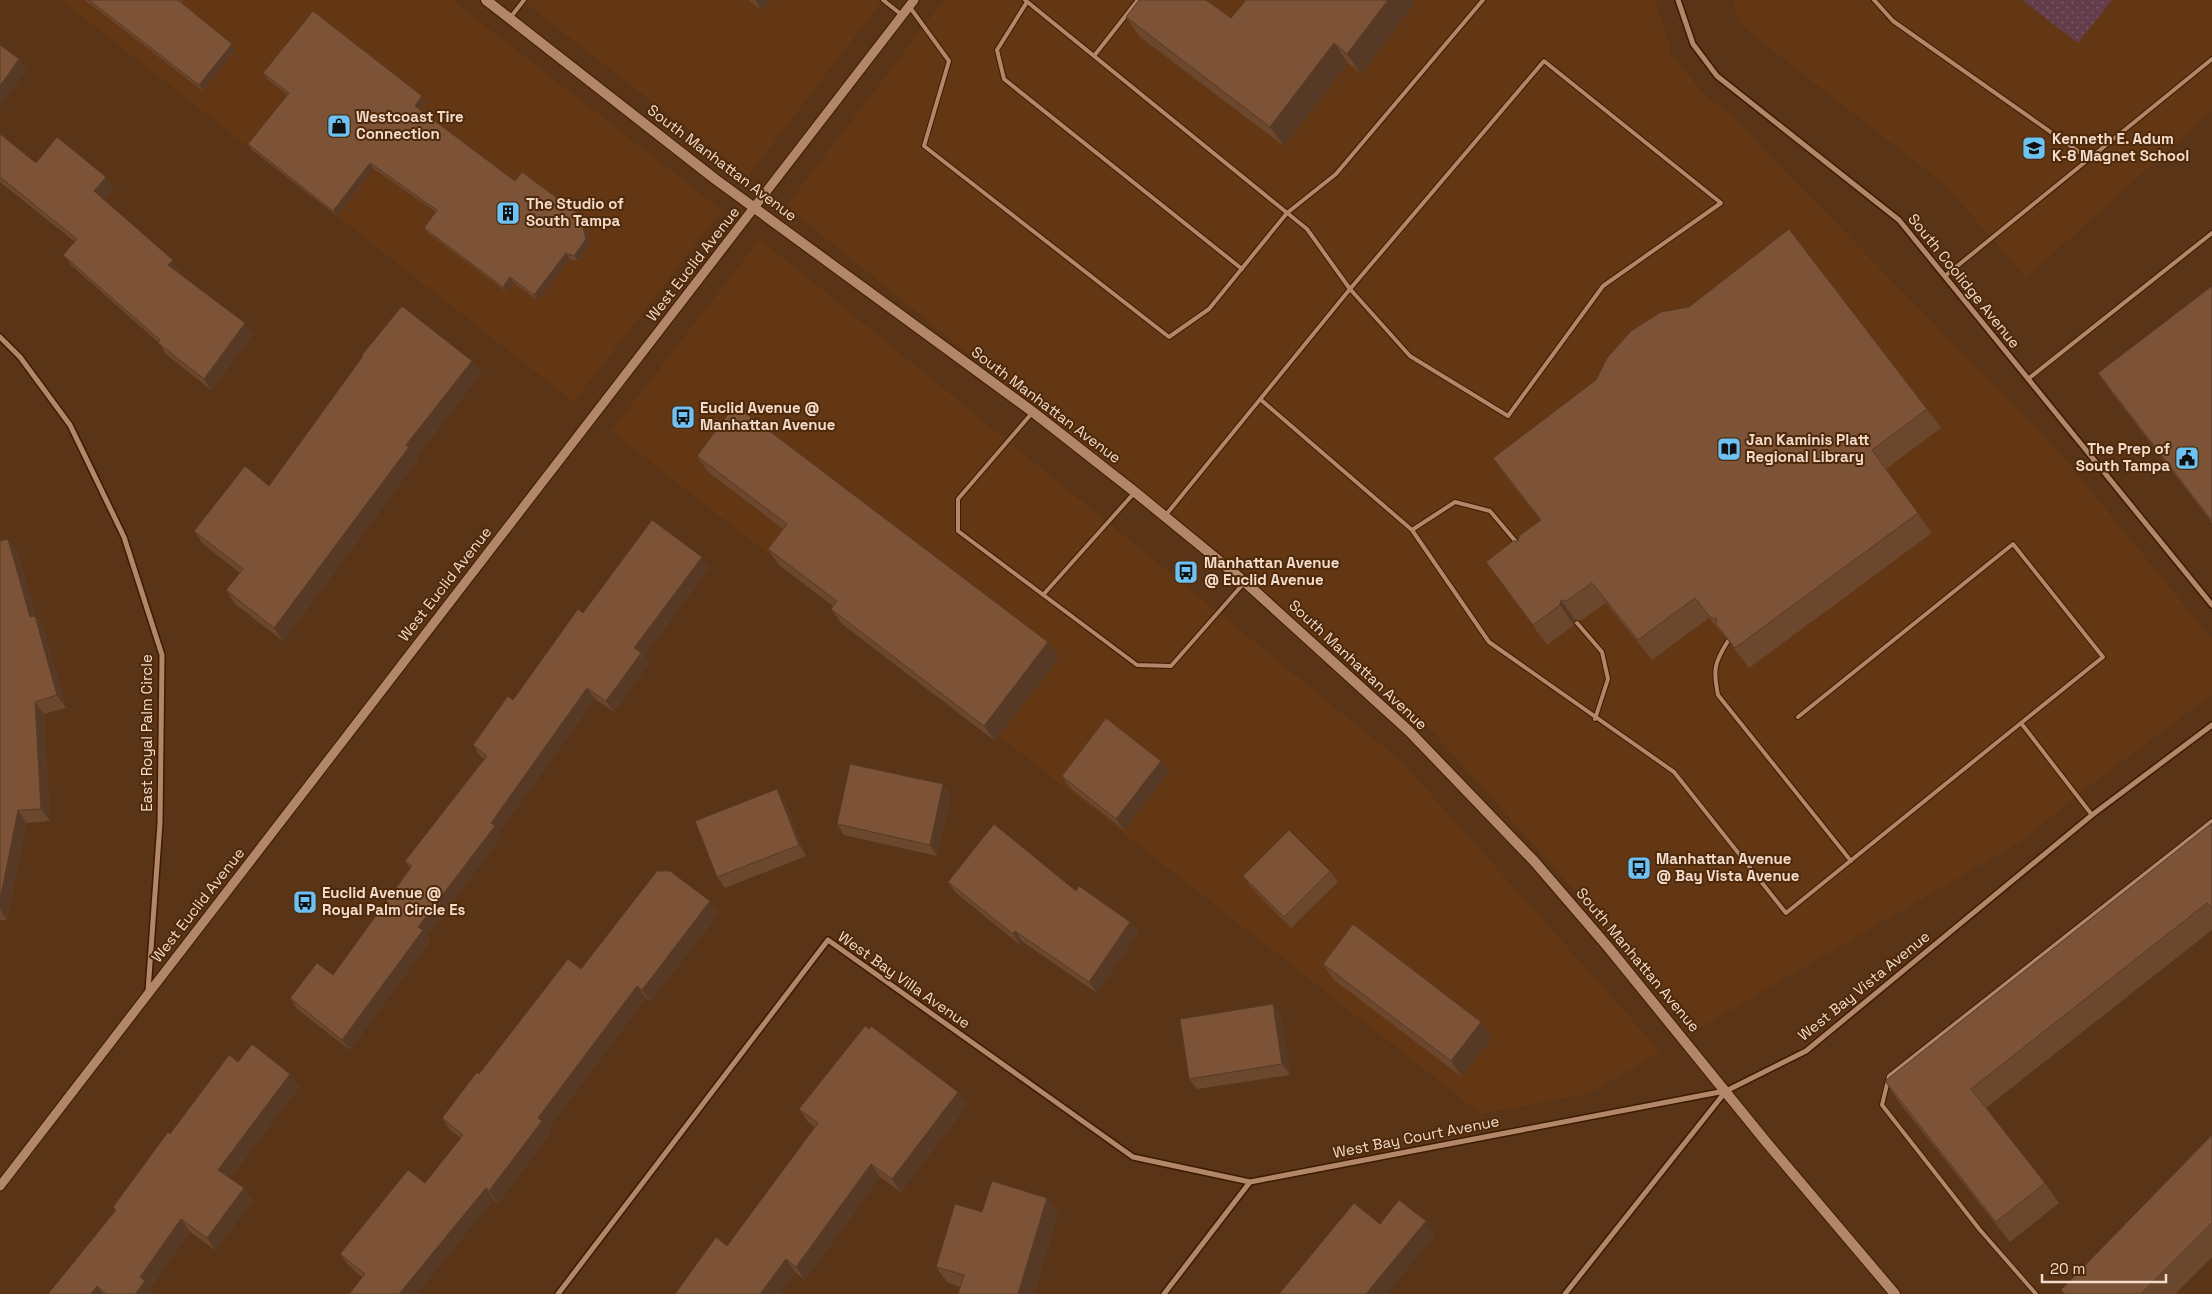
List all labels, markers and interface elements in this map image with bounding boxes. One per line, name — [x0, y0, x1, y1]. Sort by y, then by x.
street label: South Manhattan Avenue — [644, 100, 801, 225]
place label: Westcoast Tire Connection — [356, 107, 464, 143]
shop icon: Westcoast Tire Connection — [326, 113, 352, 139]
place label: Kenneth E. Adum K-8 Magnet School — [2052, 129, 2189, 165]
school or university icon: Kenneth E. Adum K-8 Magnet School — [2021, 135, 2047, 161]
place label: The Studio of South Tampa — [526, 194, 624, 230]
building icon: The Studio of South Tampa — [495, 200, 521, 226]
street label: West Euclid Avenue — [642, 202, 743, 325]
street label: South Coolidge Avenue — [1904, 209, 2025, 352]
street label: South Manhattan Avenue — [968, 342, 1125, 467]
place label: Euclid Avenue @ Manhattan Avenue — [700, 398, 836, 434]
bus stop icon: Euclid Avenue @ Manhattan Avenue — [670, 404, 696, 430]
place label: Jan Kaminis Platt Regional Library — [1746, 430, 1870, 466]
library icon: Jan Kaminis Platt Regional Library — [1716, 436, 1742, 462]
place label: The Prep of South Tampa — [2076, 439, 2170, 475]
public building icon: The Prep of South Tampa — [2174, 445, 2200, 471]
street label: West Euclid Avenue — [394, 522, 495, 645]
place label: Manhattan Avenue @ Euclid Avenue — [1204, 553, 1340, 589]
bus stop icon: Manhattan Avenue @ Euclid Avenue — [1173, 559, 1199, 585]
street label: South Manhattan Avenue — [1285, 595, 1432, 734]
street label: East Royal Palm Circle — [137, 654, 156, 812]
street label: West Euclid Avenue — [147, 843, 248, 966]
place label: Manhattan Avenue @ Bay Vista Avenue — [1656, 849, 1800, 885]
bus stop icon: Manhattan Avenue @ Bay Vista Avenue — [1626, 855, 1652, 881]
place label: Euclid Avenue @ Royal Palm Circle Es — [322, 883, 465, 919]
street label: South Manhattan Avenue — [1572, 884, 1704, 1036]
bus stop icon: Euclid Avenue @ Royal Palm Circle Es — [292, 889, 318, 915]
street label: West Bay Vista Avenue — [1794, 926, 1934, 1045]
street label: West Bay Villa Avenue — [835, 927, 974, 1032]
street label: West Bay Court Avenue — [1331, 1111, 1501, 1162]
scale bar — [2042, 1252, 2166, 1284]
text: 20 m — [2050, 1259, 2085, 1278]

